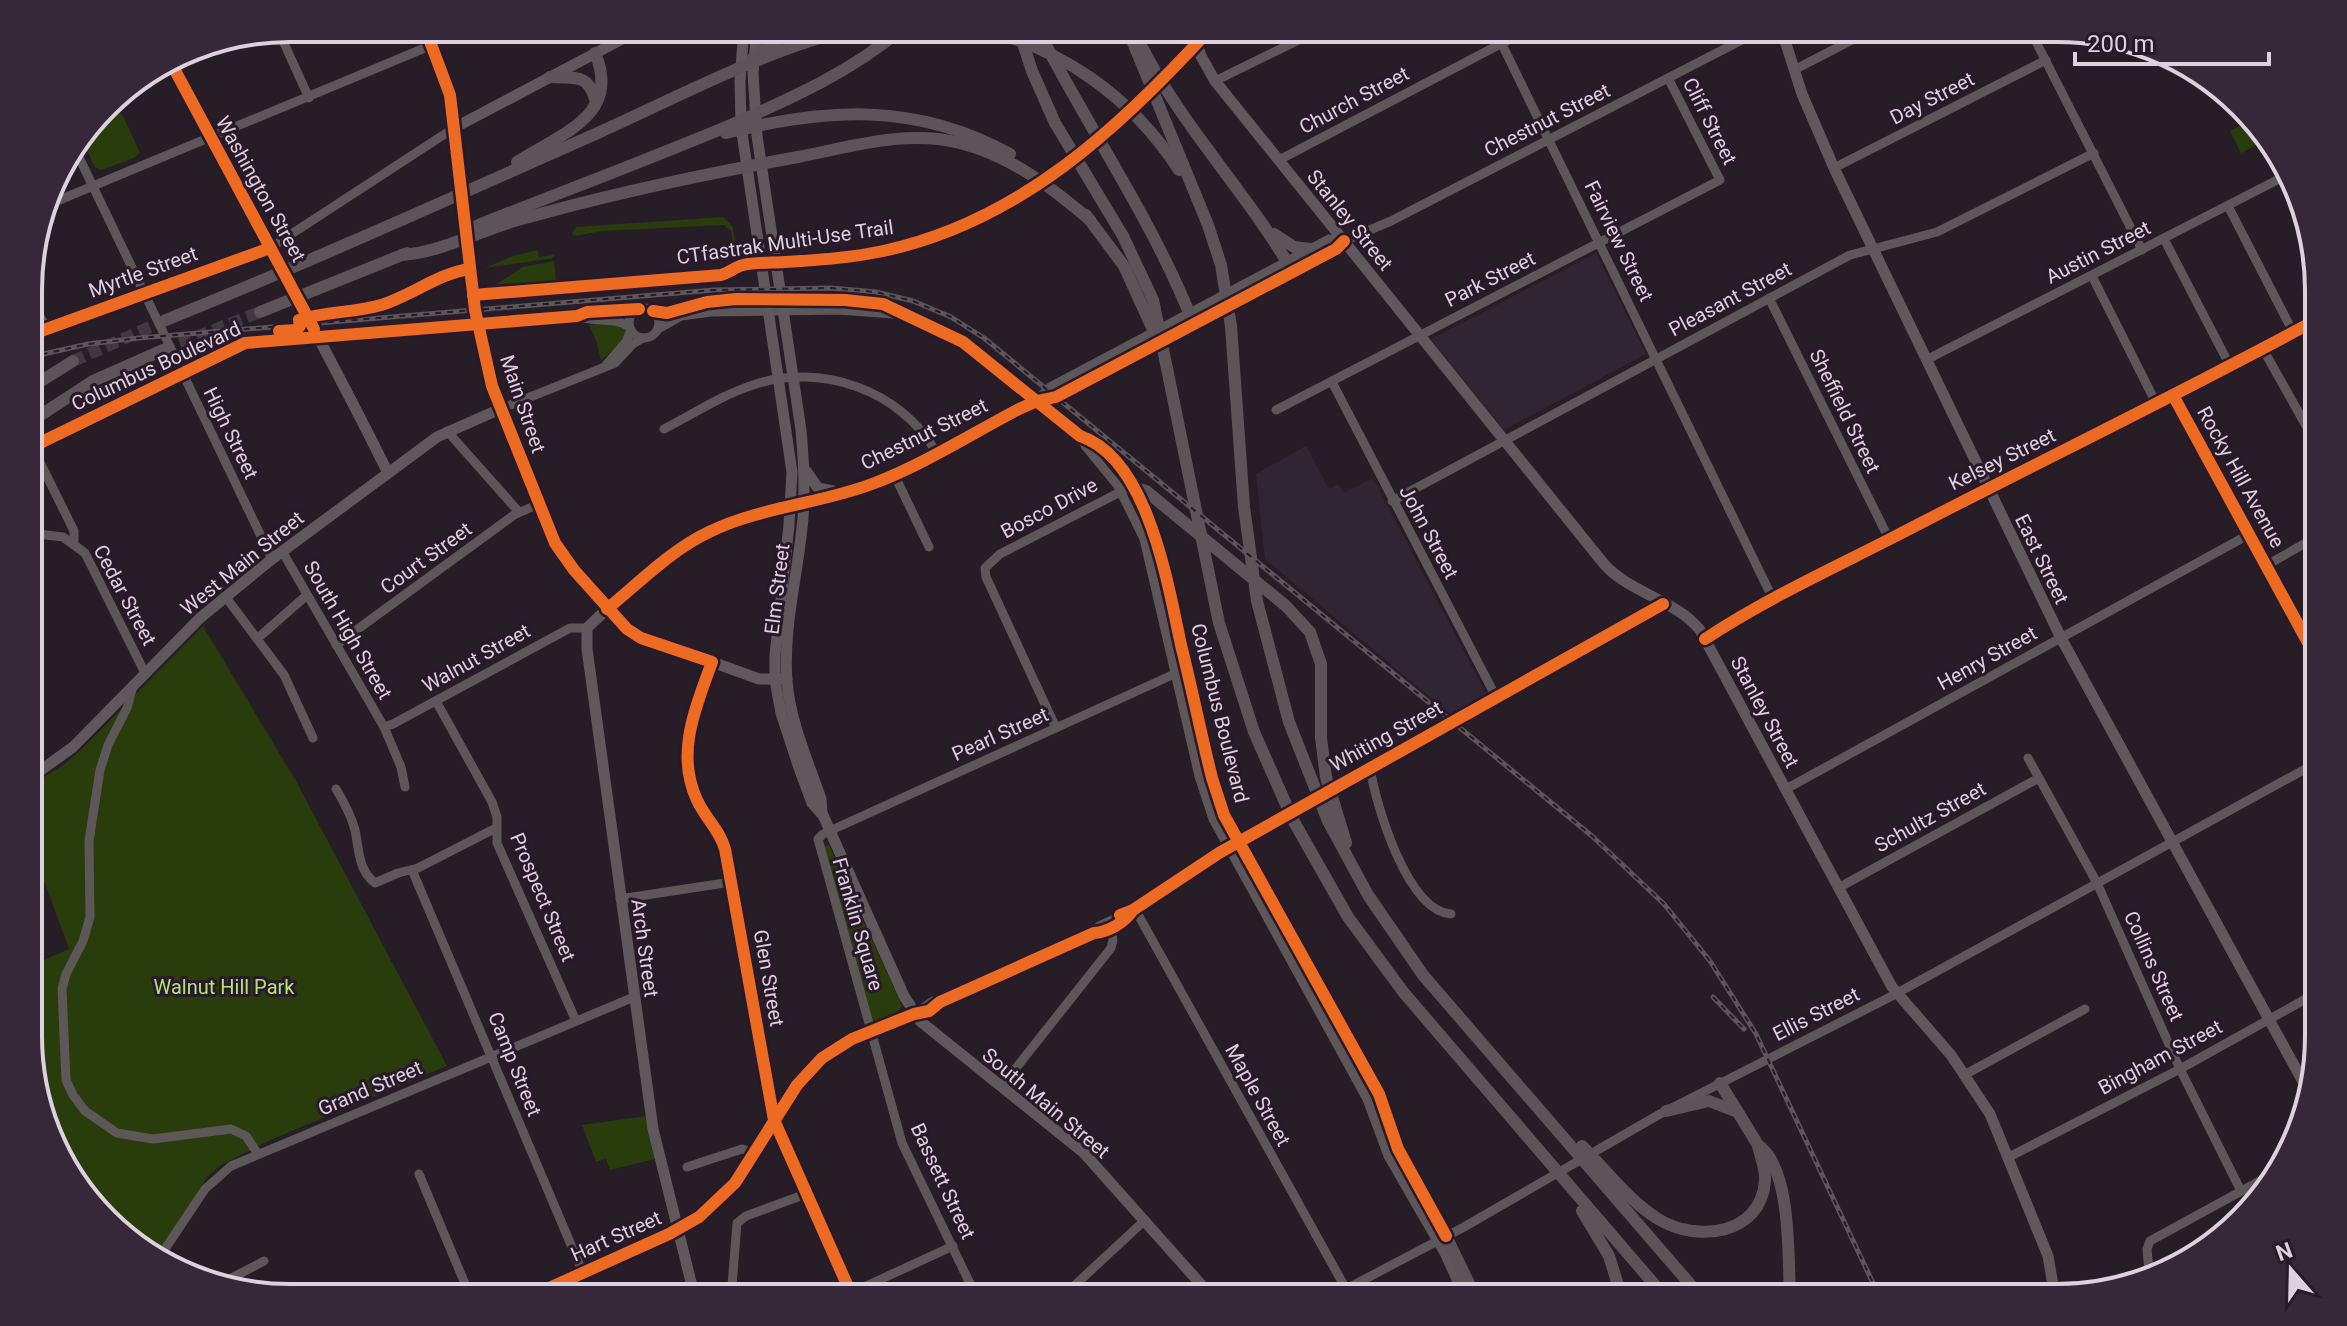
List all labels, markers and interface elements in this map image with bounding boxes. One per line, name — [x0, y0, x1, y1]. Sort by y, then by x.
scale bar — [2075, 16, 2269, 66]
text: 200 m — [2087, 30, 2154, 58]
street label: Church Street — [1295, 61, 1413, 139]
street label: Day Street — [1886, 67, 1978, 129]
street label: Cliff Street — [1678, 74, 1742, 168]
street label: Chestnut Street — [1480, 78, 1614, 162]
street label: Washington Street — [211, 112, 311, 266]
street label: Stanley Street — [1302, 165, 1398, 275]
street label: Fairview Street — [1579, 177, 1659, 305]
street label: CTfastrak Multi-Use Trail — [675, 215, 895, 269]
street label: Austin Street — [2042, 215, 2154, 289]
street label: Myrtle Street — [85, 241, 201, 303]
street label: Park Street — [1441, 246, 1539, 312]
street label: Pleasant Street — [1665, 257, 1795, 341]
street label: Columbus Boulevard — [68, 316, 244, 416]
street label: Sheffield Street — [1805, 345, 1885, 477]
street label: Main Street — [495, 352, 551, 456]
street label: High Street — [198, 383, 264, 483]
street label: Chestnut Street — [857, 393, 991, 475]
street label: Rocky Hill Avenue — [2192, 402, 2290, 552]
street label: Kelsey Street — [1945, 423, 2059, 495]
street label: Bosco Drive — [997, 473, 1101, 543]
street label: John Street — [1394, 481, 1464, 583]
street label: West Main Street — [175, 506, 309, 620]
street label: East Street — [2010, 510, 2074, 608]
street label: Court Street — [376, 517, 476, 599]
street label: Cedar Street — [89, 541, 161, 649]
street label: Elm Street — [760, 542, 794, 636]
street label: South High Street — [299, 556, 397, 704]
street label: Walnut Street — [418, 619, 534, 697]
street label: Columbus Boulevard — [1186, 621, 1254, 805]
street label: Henry Street — [1933, 621, 2041, 695]
street label: Stanley Street — [1726, 652, 1804, 772]
street label: Whiting Street — [1326, 695, 1446, 777]
street label: Pearl Street — [948, 702, 1052, 766]
street label: Schultz Street — [1870, 777, 1990, 857]
street label: Prospect Street — [505, 829, 581, 965]
street label: Franklin Square — [828, 855, 888, 993]
street label: Arch Street — [626, 897, 664, 999]
street label: Collins Street — [2119, 907, 2189, 1025]
street label: Glen Street — [749, 928, 789, 1028]
park label: Walnut Hill Park — [154, 975, 295, 999]
street label: Ellis Street — [1769, 982, 1863, 1046]
street label: Camp Street — [483, 1008, 547, 1120]
street label: Bingham Street — [2094, 1014, 2226, 1100]
street label: Maple Street — [1220, 1040, 1296, 1150]
street label: South Main Street — [977, 1043, 1115, 1163]
street label: Grand Street — [314, 1055, 426, 1121]
street label: Bassett Street — [906, 1119, 980, 1243]
street label: Hart Street — [567, 1205, 665, 1267]
north arrow — [2251, 1230, 2331, 1310]
text: N — [2273, 1237, 2296, 1266]

